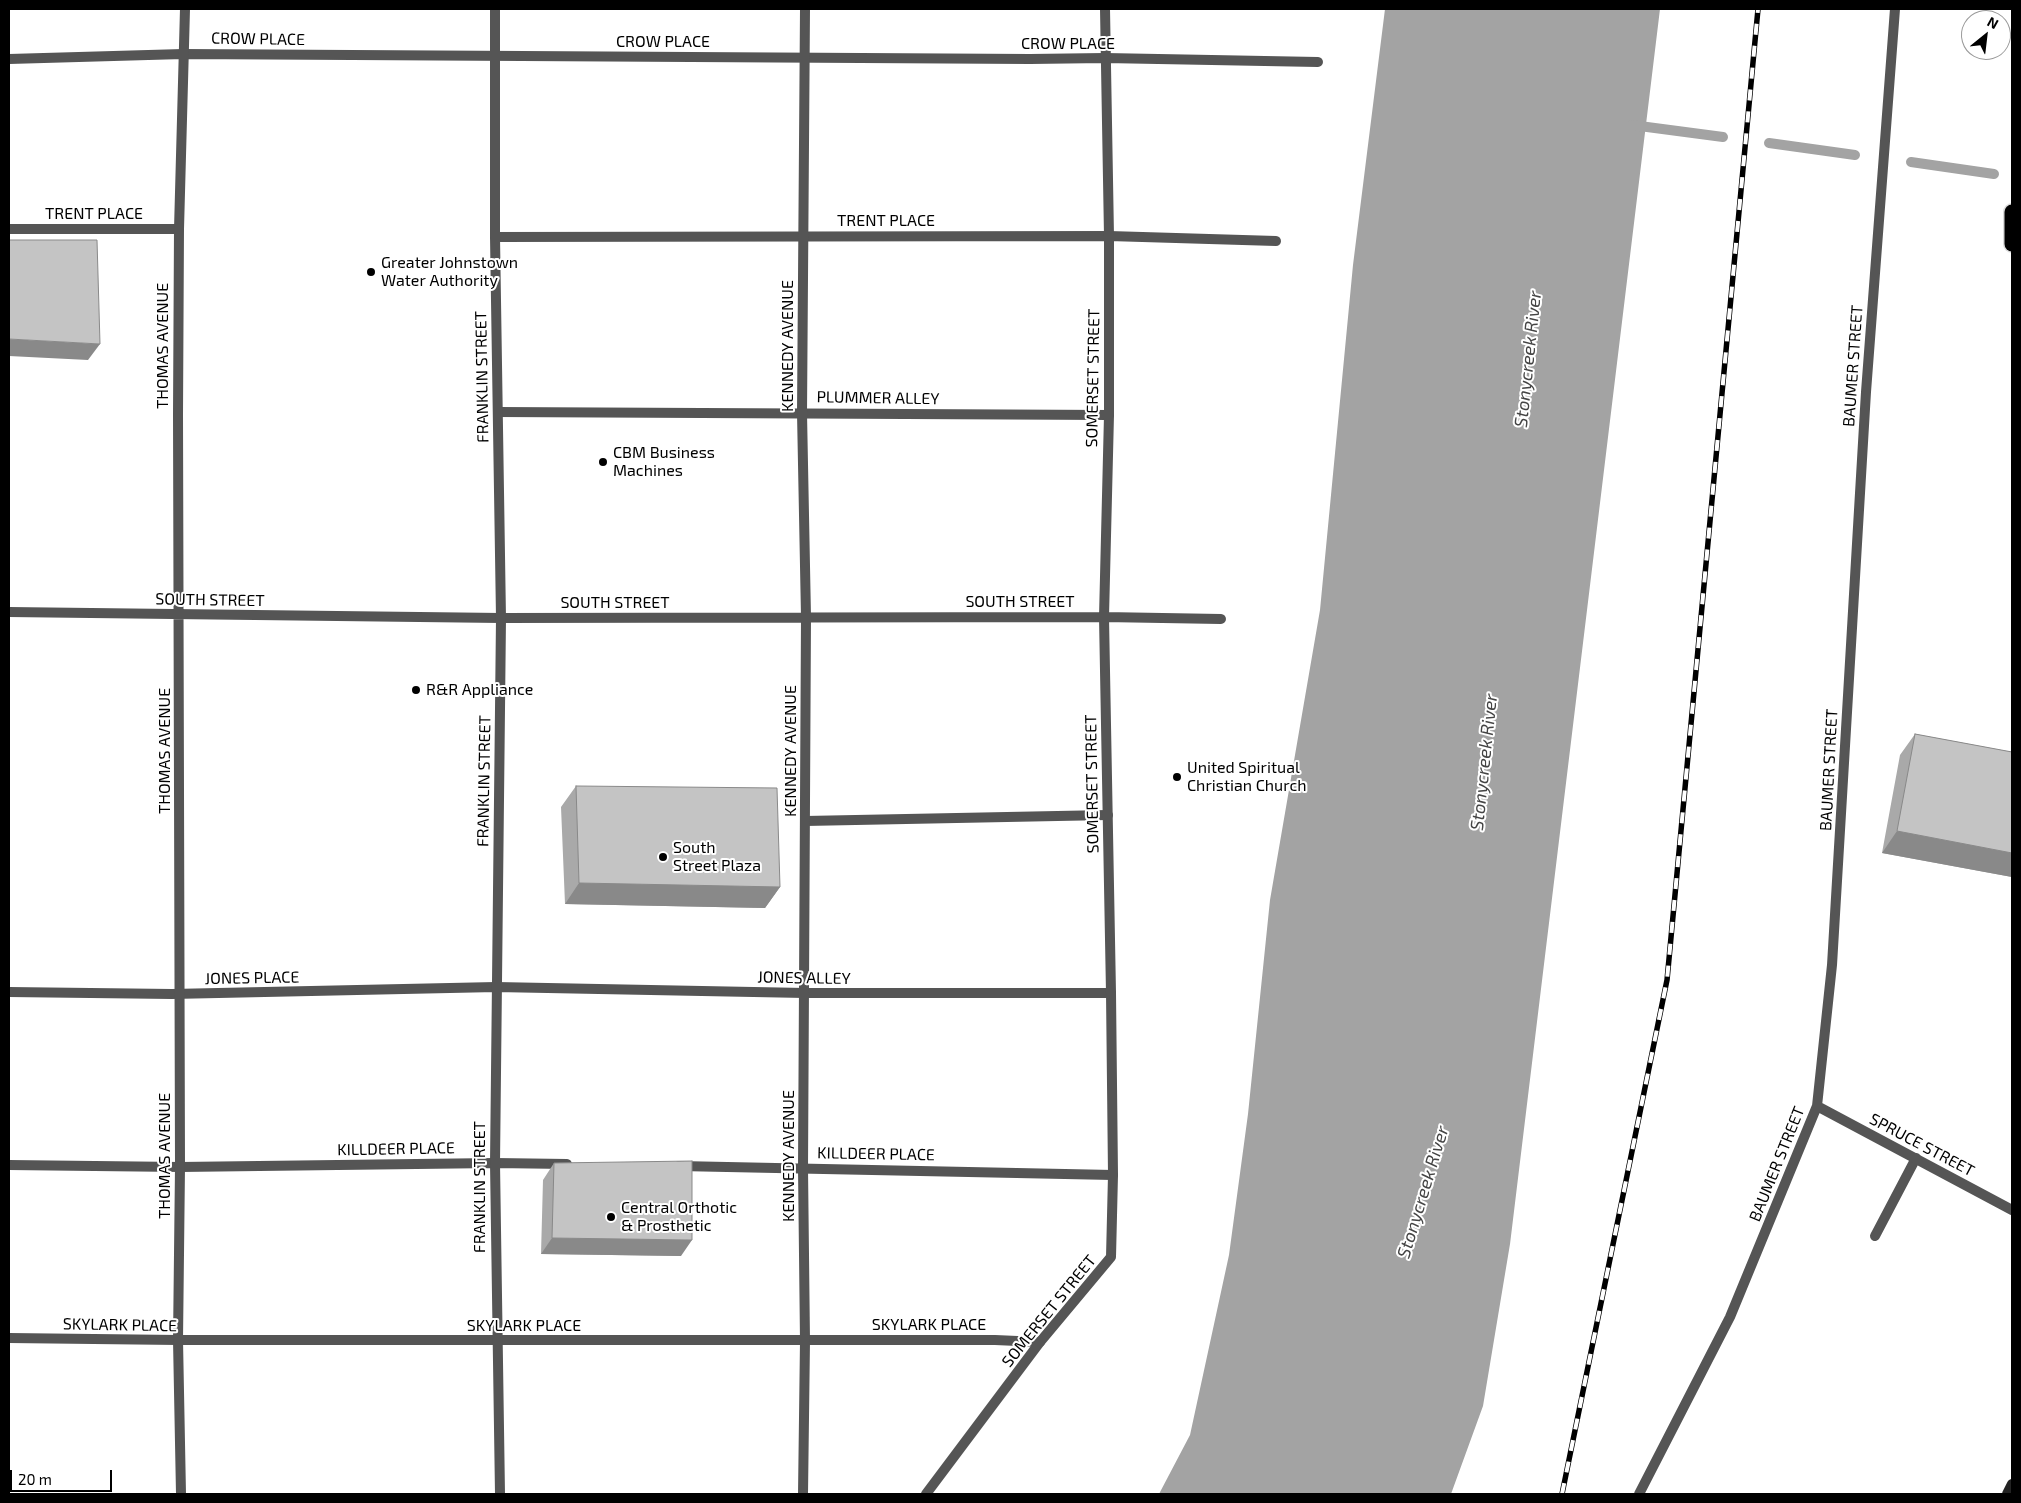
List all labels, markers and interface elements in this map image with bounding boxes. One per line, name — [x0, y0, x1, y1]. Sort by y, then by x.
north arrow — [1961, 10, 2011, 60]
text: N — [1984, 12, 2002, 32]
street label: CROW PLACE — [211, 29, 305, 49]
street label: CROW PLACE — [616, 32, 710, 52]
street label: CROW PLACE — [1021, 34, 1115, 54]
street label: TRENT PLACE — [45, 204, 143, 224]
street label: TRENT PLACE — [837, 211, 935, 231]
place label: Greater Johnstown Water Authority — [381, 253, 518, 291]
marker: Greater Johnstown Water Authority — [365, 266, 377, 278]
street label: KENNEDY AVENUE — [778, 280, 798, 412]
street label: THOMAS AVENUE — [153, 283, 173, 409]
water label: Stonycreek River — [1510, 290, 1546, 428]
street label: BAUMER STREET — [1839, 304, 1867, 428]
street label: SOMERSET STREET — [1082, 308, 1104, 448]
street label: FRANKLIN STREET — [471, 311, 493, 443]
street label: PLUMMER ALLEY — [816, 387, 940, 409]
place label: CBM Business Machines — [613, 443, 715, 481]
marker: CBM Business Machines — [597, 456, 609, 468]
street label: SOUTH STREET — [155, 589, 265, 611]
street label: SOUTH STREET — [965, 592, 1075, 612]
street label: SOUTH STREET — [560, 593, 670, 613]
place label: R&R Appliance — [426, 680, 533, 700]
marker: R&R Appliance — [410, 684, 422, 696]
street label: KENNEDY AVENUE — [781, 685, 801, 817]
street label: THOMAS AVENUE — [155, 688, 175, 814]
water label: Stonycreek River — [1466, 693, 1502, 831]
street label: BAUMER STREET — [1816, 708, 1842, 832]
street label: SOMERSET STREET — [1081, 714, 1103, 854]
street label: FRANKLIN STREET — [473, 715, 495, 847]
place label: United Spiritual Christian Church — [1187, 758, 1307, 796]
marker: United Spiritual Christian Church — [1171, 771, 1183, 783]
place label: South Street Plaza — [673, 838, 761, 876]
marker: South Street Plaza — [657, 851, 669, 863]
street label: JONES PLACE — [205, 968, 299, 988]
street label: JONES ALLEY — [757, 968, 851, 988]
street label: KENNEDY AVENUE — [779, 1090, 799, 1222]
street label: THOMAS AVENUE — [155, 1093, 175, 1219]
street label: BAUMER STREET — [1745, 1104, 1809, 1224]
street label: SPRUCE STREET — [1866, 1109, 1978, 1181]
street label: FRANKLIN STREET — [470, 1121, 490, 1253]
water label: Stonycreek River — [1393, 1123, 1453, 1261]
street label: KILLDEER PLACE — [337, 1138, 455, 1160]
street label: KILLDEER PLACE — [817, 1143, 935, 1165]
place label: Central Orthotic & Prosthetic — [621, 1198, 737, 1236]
marker: Central Orthotic & Prosthetic — [605, 1211, 617, 1223]
street label: SOMERSET STREET — [998, 1251, 1100, 1371]
street label: SKYLARK PLACE — [63, 1314, 177, 1336]
street label: SKYLARK PLACE — [872, 1315, 986, 1335]
street label: SKYLARK PLACE — [467, 1316, 581, 1336]
scale bar — [12, 1460, 115, 1492]
text: 20 m — [18, 1470, 52, 1488]

